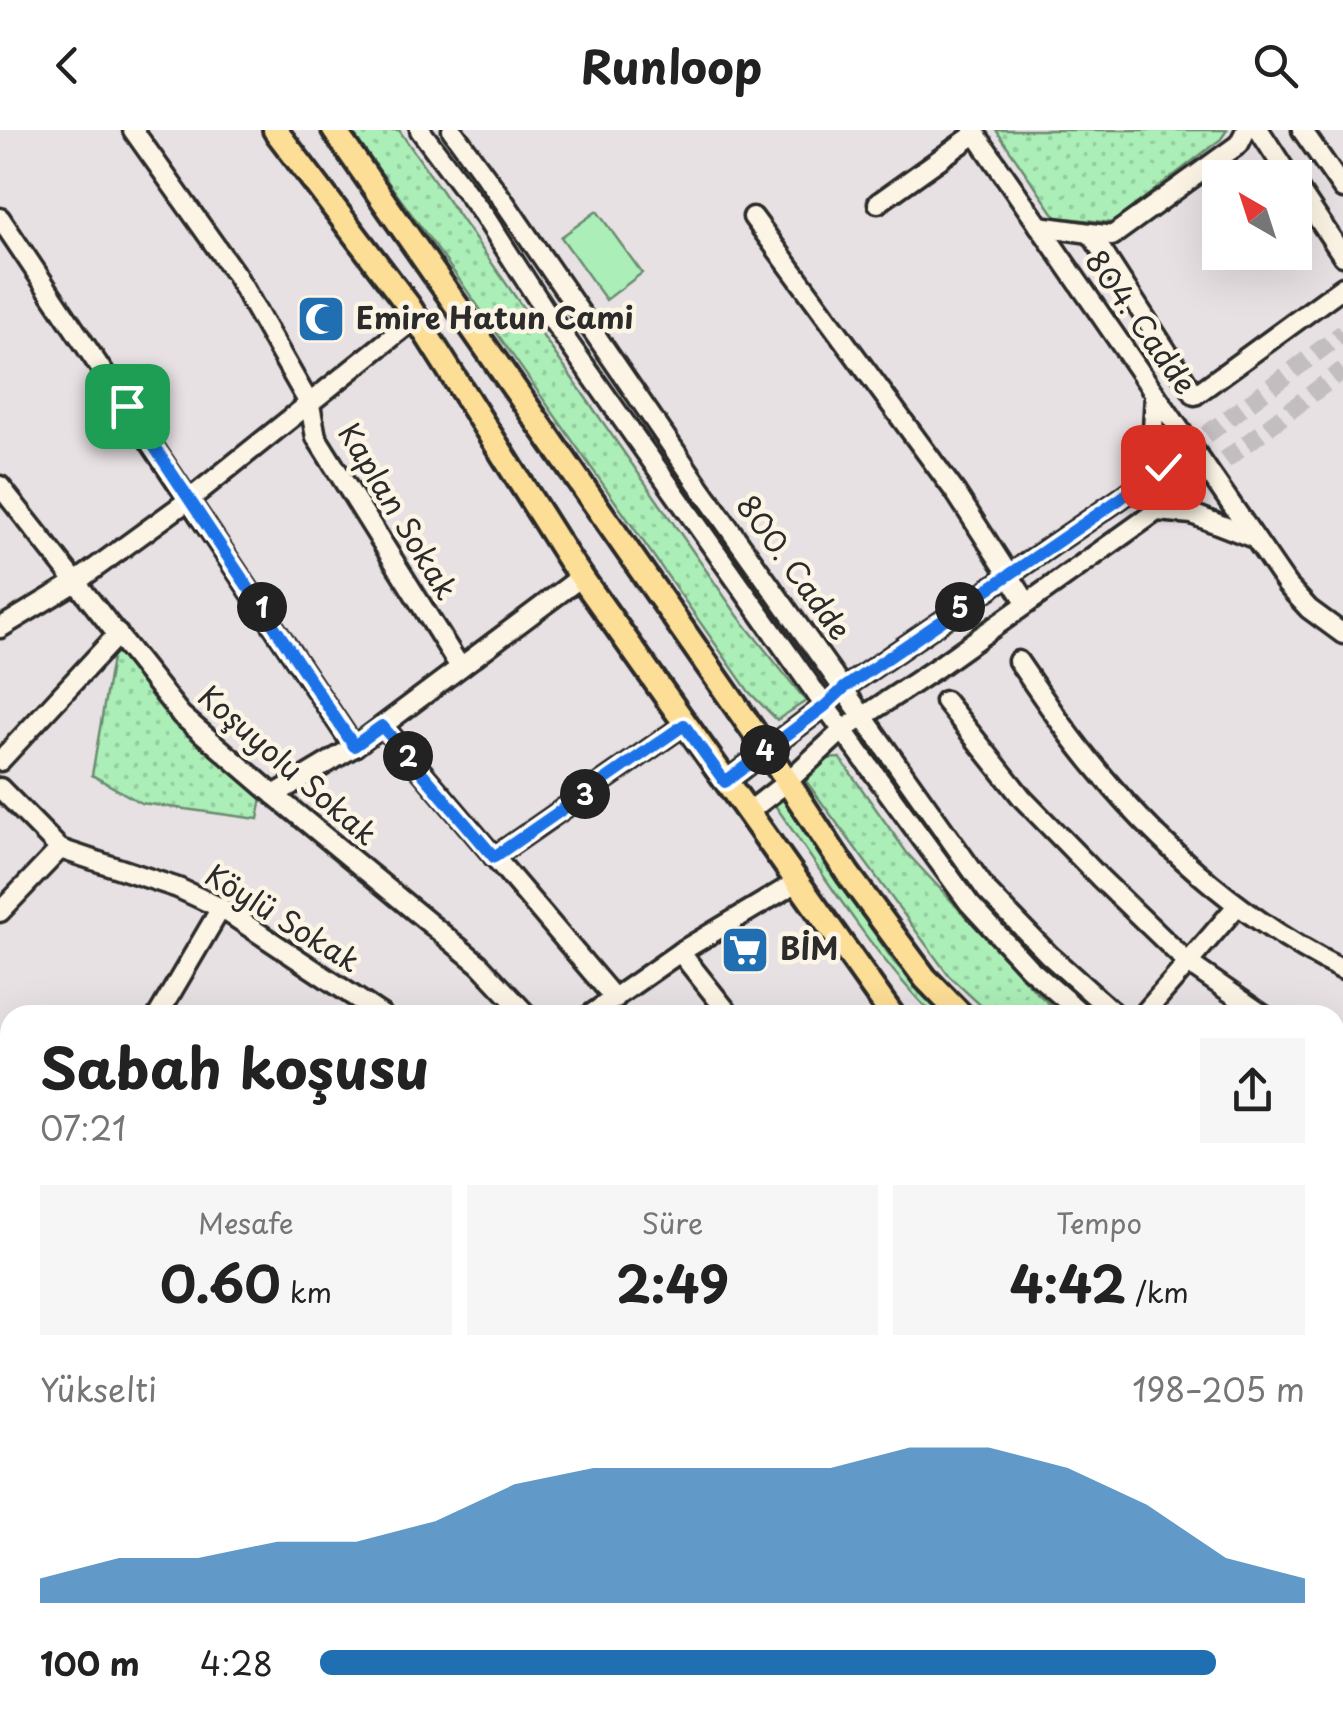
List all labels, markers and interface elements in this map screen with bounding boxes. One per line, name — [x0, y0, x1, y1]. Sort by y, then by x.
text: Runloop — [581, 31, 762, 99]
icon: back — [40, 38, 95, 93]
icon: search — [1248, 38, 1303, 93]
north arrow — [1202, 160, 1312, 270]
map controls — [1202, 160, 1312, 270]
street label: 804. Cadde — [1076, 240, 1208, 403]
mosque icon: Emire Hatun Cami — [295, 293, 347, 345]
place label: Emire Hatun Cami — [356, 294, 633, 339]
pin — [85, 364, 170, 449]
icon: arrive — [100, 379, 155, 434]
street label: Kaplan Sokak — [329, 414, 470, 608]
pin — [1121, 425, 1206, 510]
icon: check — [1136, 440, 1191, 495]
street label: 800. Cadde — [727, 484, 863, 649]
pin: 1 — [237, 582, 287, 632]
pin: 5 — [935, 582, 985, 632]
text: 1 — [255, 585, 269, 628]
text: 5 — [951, 585, 969, 628]
street label: Koşuyolu Sokak — [189, 673, 388, 855]
pin: 4 — [740, 725, 790, 775]
text: 4 — [755, 728, 775, 771]
pin: 2 — [383, 731, 433, 781]
text: 2 — [398, 734, 418, 777]
pin: 3 — [560, 769, 610, 819]
text: 3 — [576, 772, 594, 815]
street label: Köylü Sokak — [197, 851, 370, 982]
supermarket icon: BİM — [719, 924, 771, 976]
place label: BİM — [780, 925, 838, 970]
text: Sabah koşusu — [40, 1025, 430, 1108]
button: share — [1200, 1038, 1305, 1143]
text: 07:21 — [40, 1104, 126, 1152]
text: Mesafe — [198, 1201, 294, 1244]
text: Süre — [642, 1201, 703, 1244]
text: Tempo — [1056, 1201, 1142, 1244]
text: 0.60 — [160, 1244, 281, 1320]
text: 2:49 — [616, 1244, 729, 1320]
text: 4:42 — [1010, 1244, 1126, 1320]
text: km — [281, 1270, 332, 1313]
text: /km — [1126, 1270, 1189, 1313]
text: Yükselti — [40, 1365, 157, 1413]
text: 198–205 m — [1132, 1365, 1305, 1413]
text: 100 m — [40, 1639, 140, 1687]
text: 4:28 — [200, 1639, 273, 1687]

